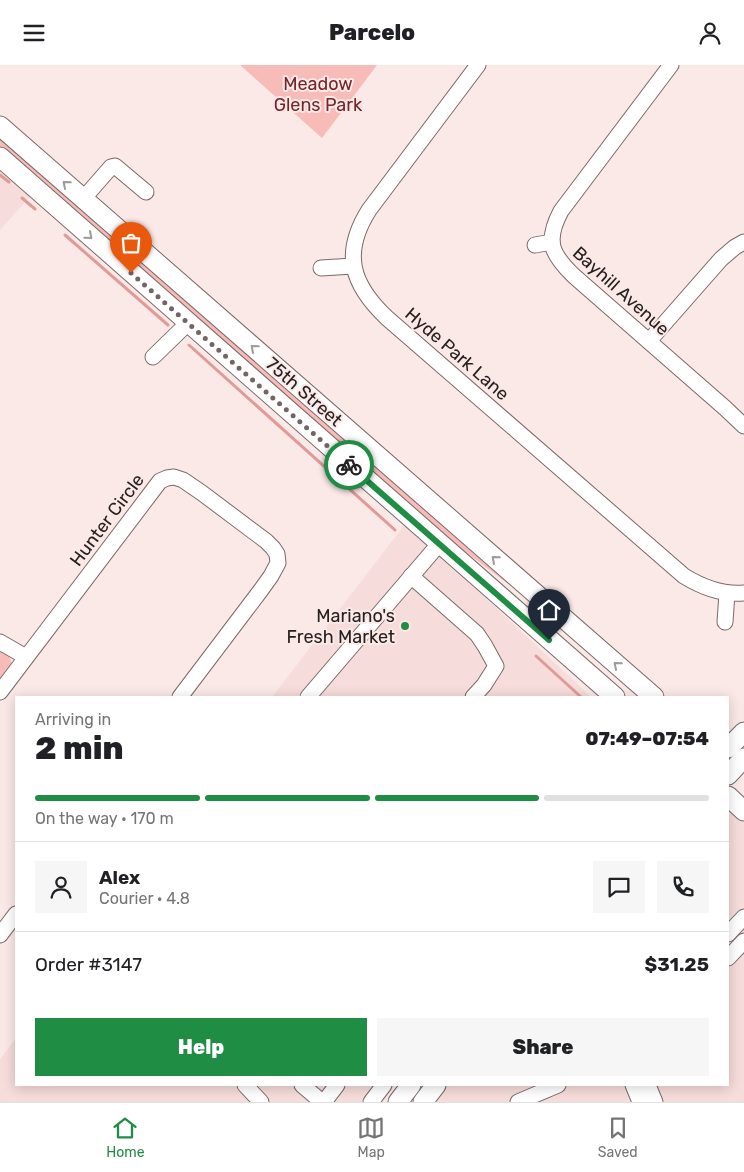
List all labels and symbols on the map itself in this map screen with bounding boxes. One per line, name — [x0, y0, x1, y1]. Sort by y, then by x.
park label: Meadow Glens Park — [274, 73, 363, 116]
one-way arrow — [62, 180, 71, 189]
pin — [110, 222, 152, 273]
one-way arrow — [83, 230, 92, 239]
street label: Bayhill Avenue — [568, 242, 674, 340]
street label: Hyde Park Lane — [401, 303, 513, 405]
one-way arrow — [250, 345, 259, 354]
street label: 75th Street — [261, 353, 347, 431]
courier — [324, 440, 374, 490]
street label: Hunter Circle — [65, 470, 149, 570]
one-way arrow — [491, 555, 500, 564]
pin — [528, 589, 570, 640]
place label: Mariano's Fresh Market — [286, 605, 395, 648]
marker: Mariano's Fresh Market — [399, 620, 411, 632]
one-way arrow — [614, 662, 623, 671]

